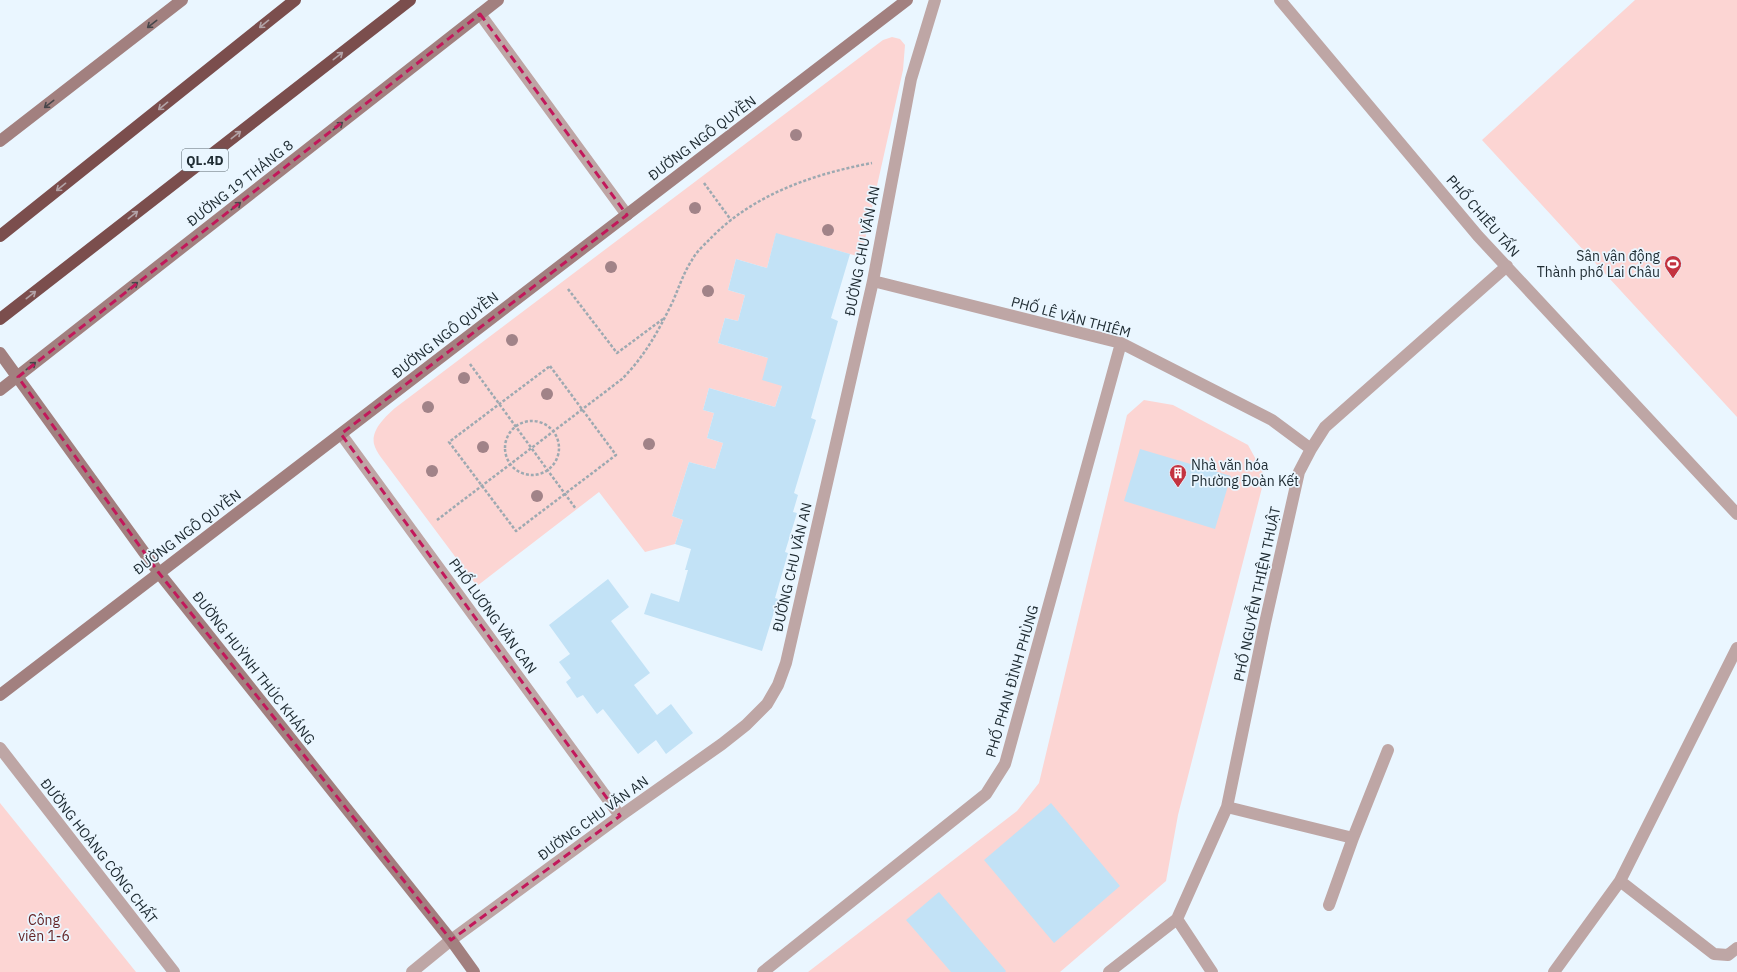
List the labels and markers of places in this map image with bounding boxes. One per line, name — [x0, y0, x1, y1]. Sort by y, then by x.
place label: Sân vận động Thành phố Lai Châu — [1537, 247, 1661, 281]
sports icon: Sân vận động Thành phố Lai Châu — [1663, 254, 1683, 279]
place label: Nhà văn hóa Phường Đoàn Kết — [1191, 456, 1299, 490]
building icon: Nhà văn hóa Phường Đoàn Kết — [1168, 463, 1188, 488]

